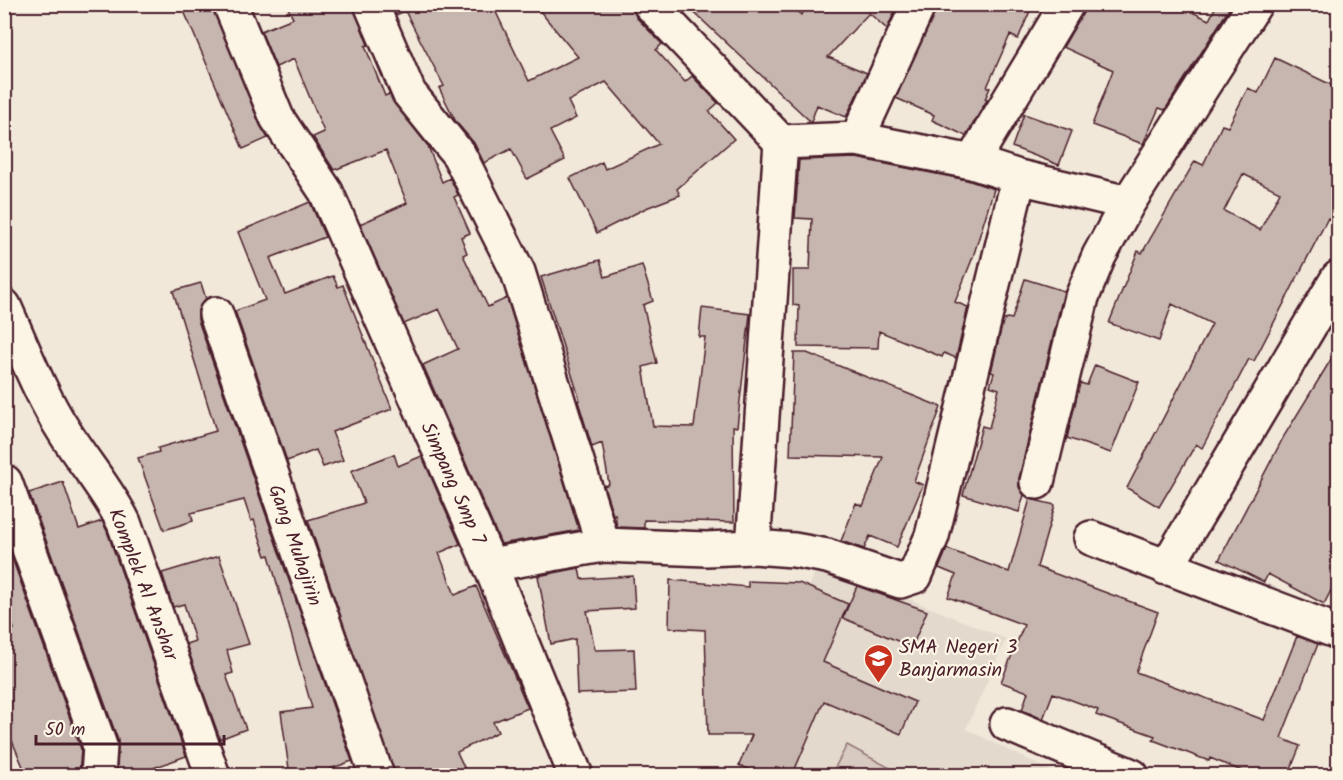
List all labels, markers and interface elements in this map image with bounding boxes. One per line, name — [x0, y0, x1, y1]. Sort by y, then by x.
street label: Simpang Smp 7 — [411, 417, 494, 551]
street label: Gang Muhajirin — [258, 480, 330, 611]
street label: Komplek Al Anshar — [98, 504, 186, 667]
place label: SMA Negeri 3 Banjarmasin — [899, 632, 1017, 687]
school or university icon: SMA Negeri 3 Banjarmasin — [862, 642, 894, 684]
scale bar — [36, 708, 224, 746]
text: 50 m — [45, 716, 85, 745]

